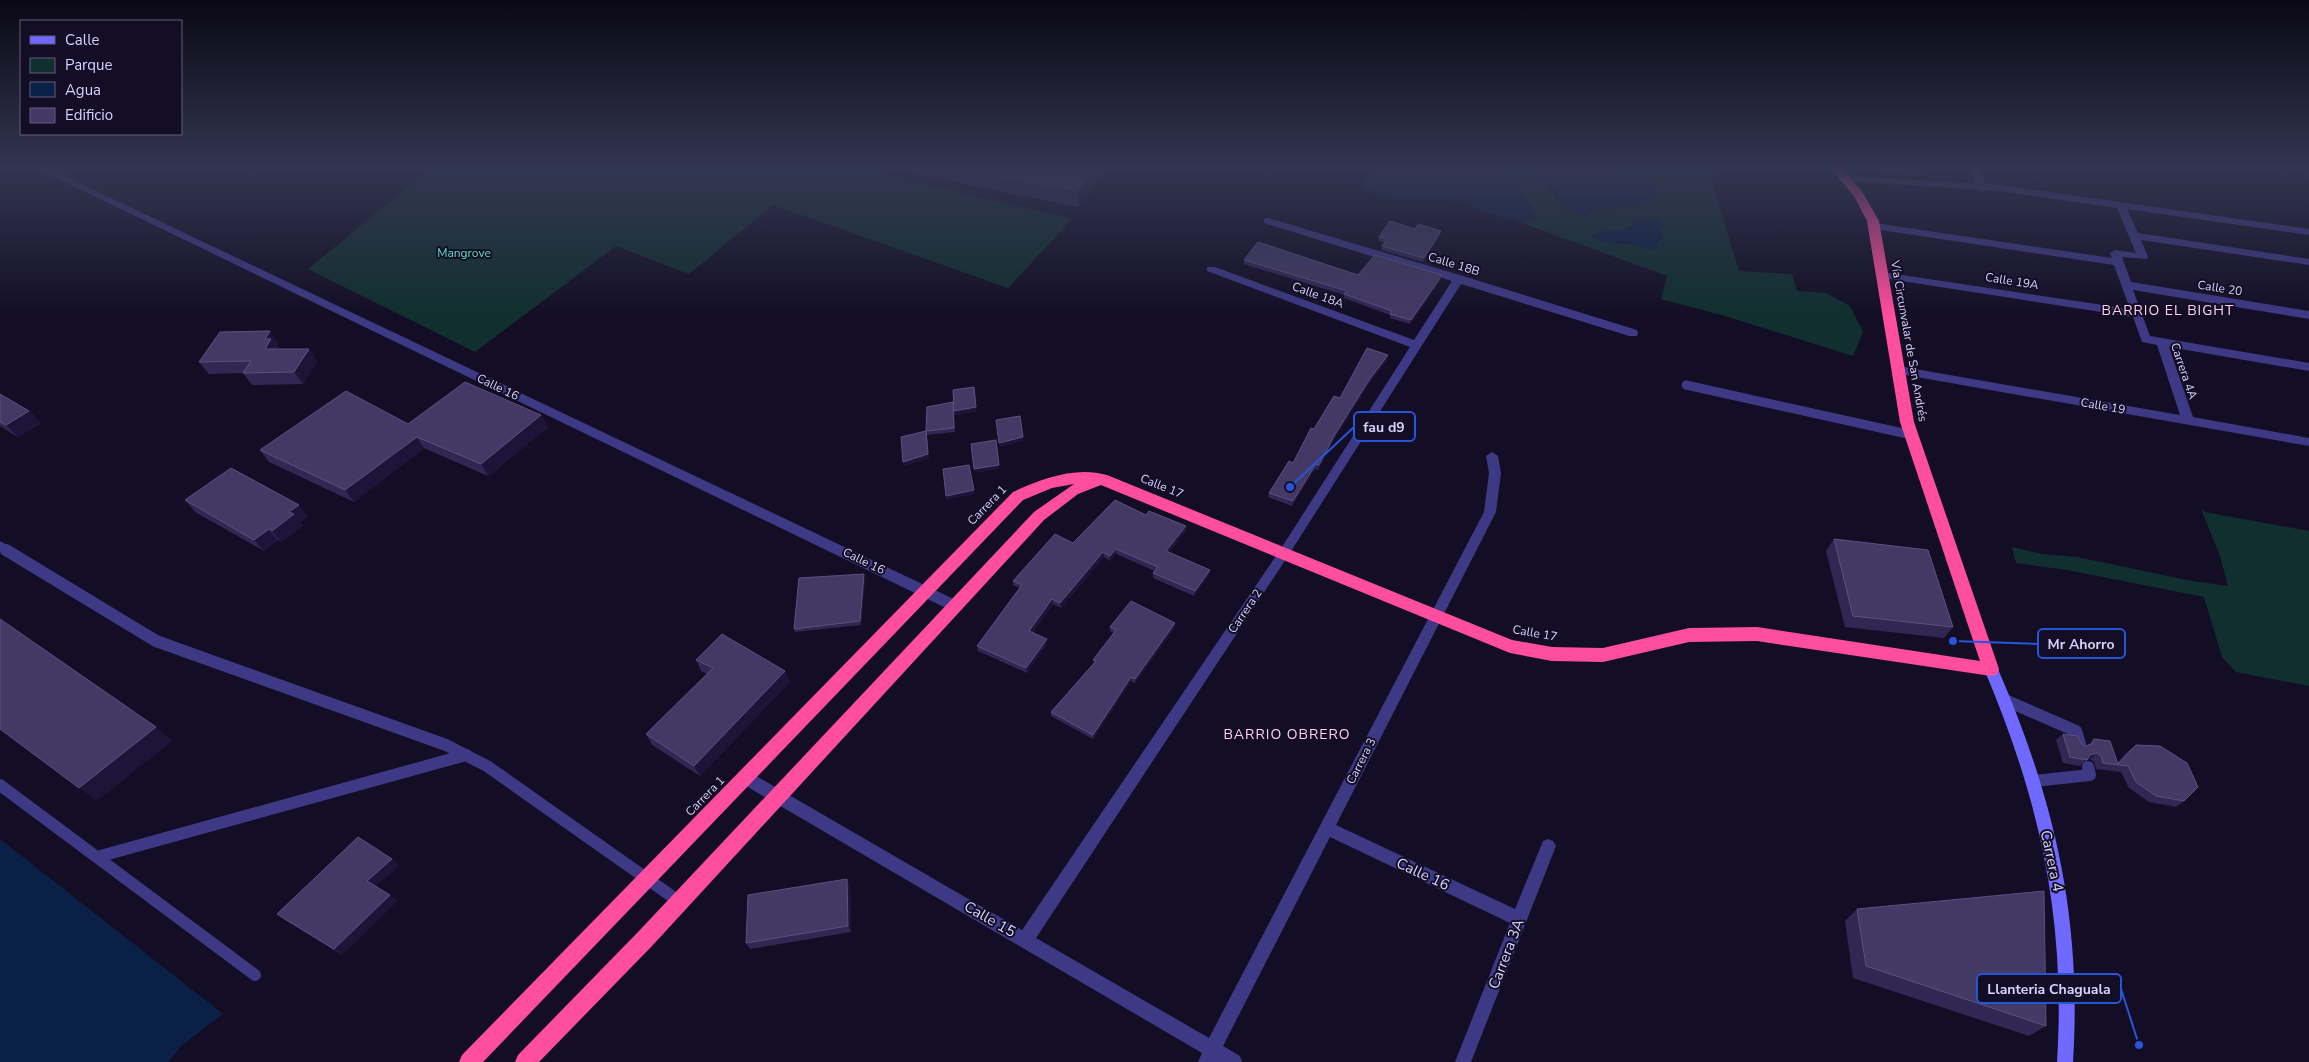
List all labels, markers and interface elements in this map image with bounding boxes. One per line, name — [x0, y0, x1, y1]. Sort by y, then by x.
legend — [20, 20, 182, 135]
text: Calle — [65, 30, 100, 50]
text: Parque — [65, 55, 113, 75]
text: Agua — [65, 80, 101, 100]
text: Edificio — [65, 105, 113, 125]
park label: Mangrove — [437, 245, 491, 261]
street label: Calle 18B — [1426, 249, 1482, 279]
street label: Vía Circunvalar de San Andrés — [1887, 258, 1931, 423]
street label: Calle 19A — [1984, 269, 2040, 293]
street label: Calle 20 — [2196, 277, 2244, 299]
street label: Calle 18A — [1290, 278, 1346, 312]
district label: BARRIO EL BIGHT — [2102, 301, 2234, 320]
street label: Carrera 4A — [2167, 341, 2201, 402]
street label: Calle 16 — [474, 370, 522, 404]
street label: Calle 19 — [2079, 394, 2127, 418]
callout: fau d9 — [1354, 412, 1415, 441]
text: fau d9 — [1363, 418, 1405, 437]
street label: Calle 17 — [1138, 470, 1186, 502]
street label: Carrera 1 — [964, 481, 1010, 529]
street label: Calle 16 — [840, 544, 888, 578]
street label: Carrera 2 — [1224, 586, 1266, 636]
street label: Calle 17 — [1511, 621, 1559, 645]
callout: Mr Ahorro — [2038, 629, 2125, 658]
text: Mr Ahorro — [2047, 635, 2115, 654]
district label: BARRIO OBRERO — [1224, 725, 1350, 744]
street label: Carrera 3 — [1343, 735, 1379, 787]
street label: Carrera 1 — [682, 772, 728, 820]
street label: Carrera 4 — [2036, 828, 2068, 894]
street label: Calle 16 — [1393, 853, 1453, 895]
street label: Calle 15 — [961, 896, 1019, 942]
street label: Carrera 3A — [1483, 916, 1529, 992]
callout: Llanteria Chaguala — [1977, 974, 2121, 1003]
text: Llanteria Chaguala — [1987, 980, 2111, 999]

